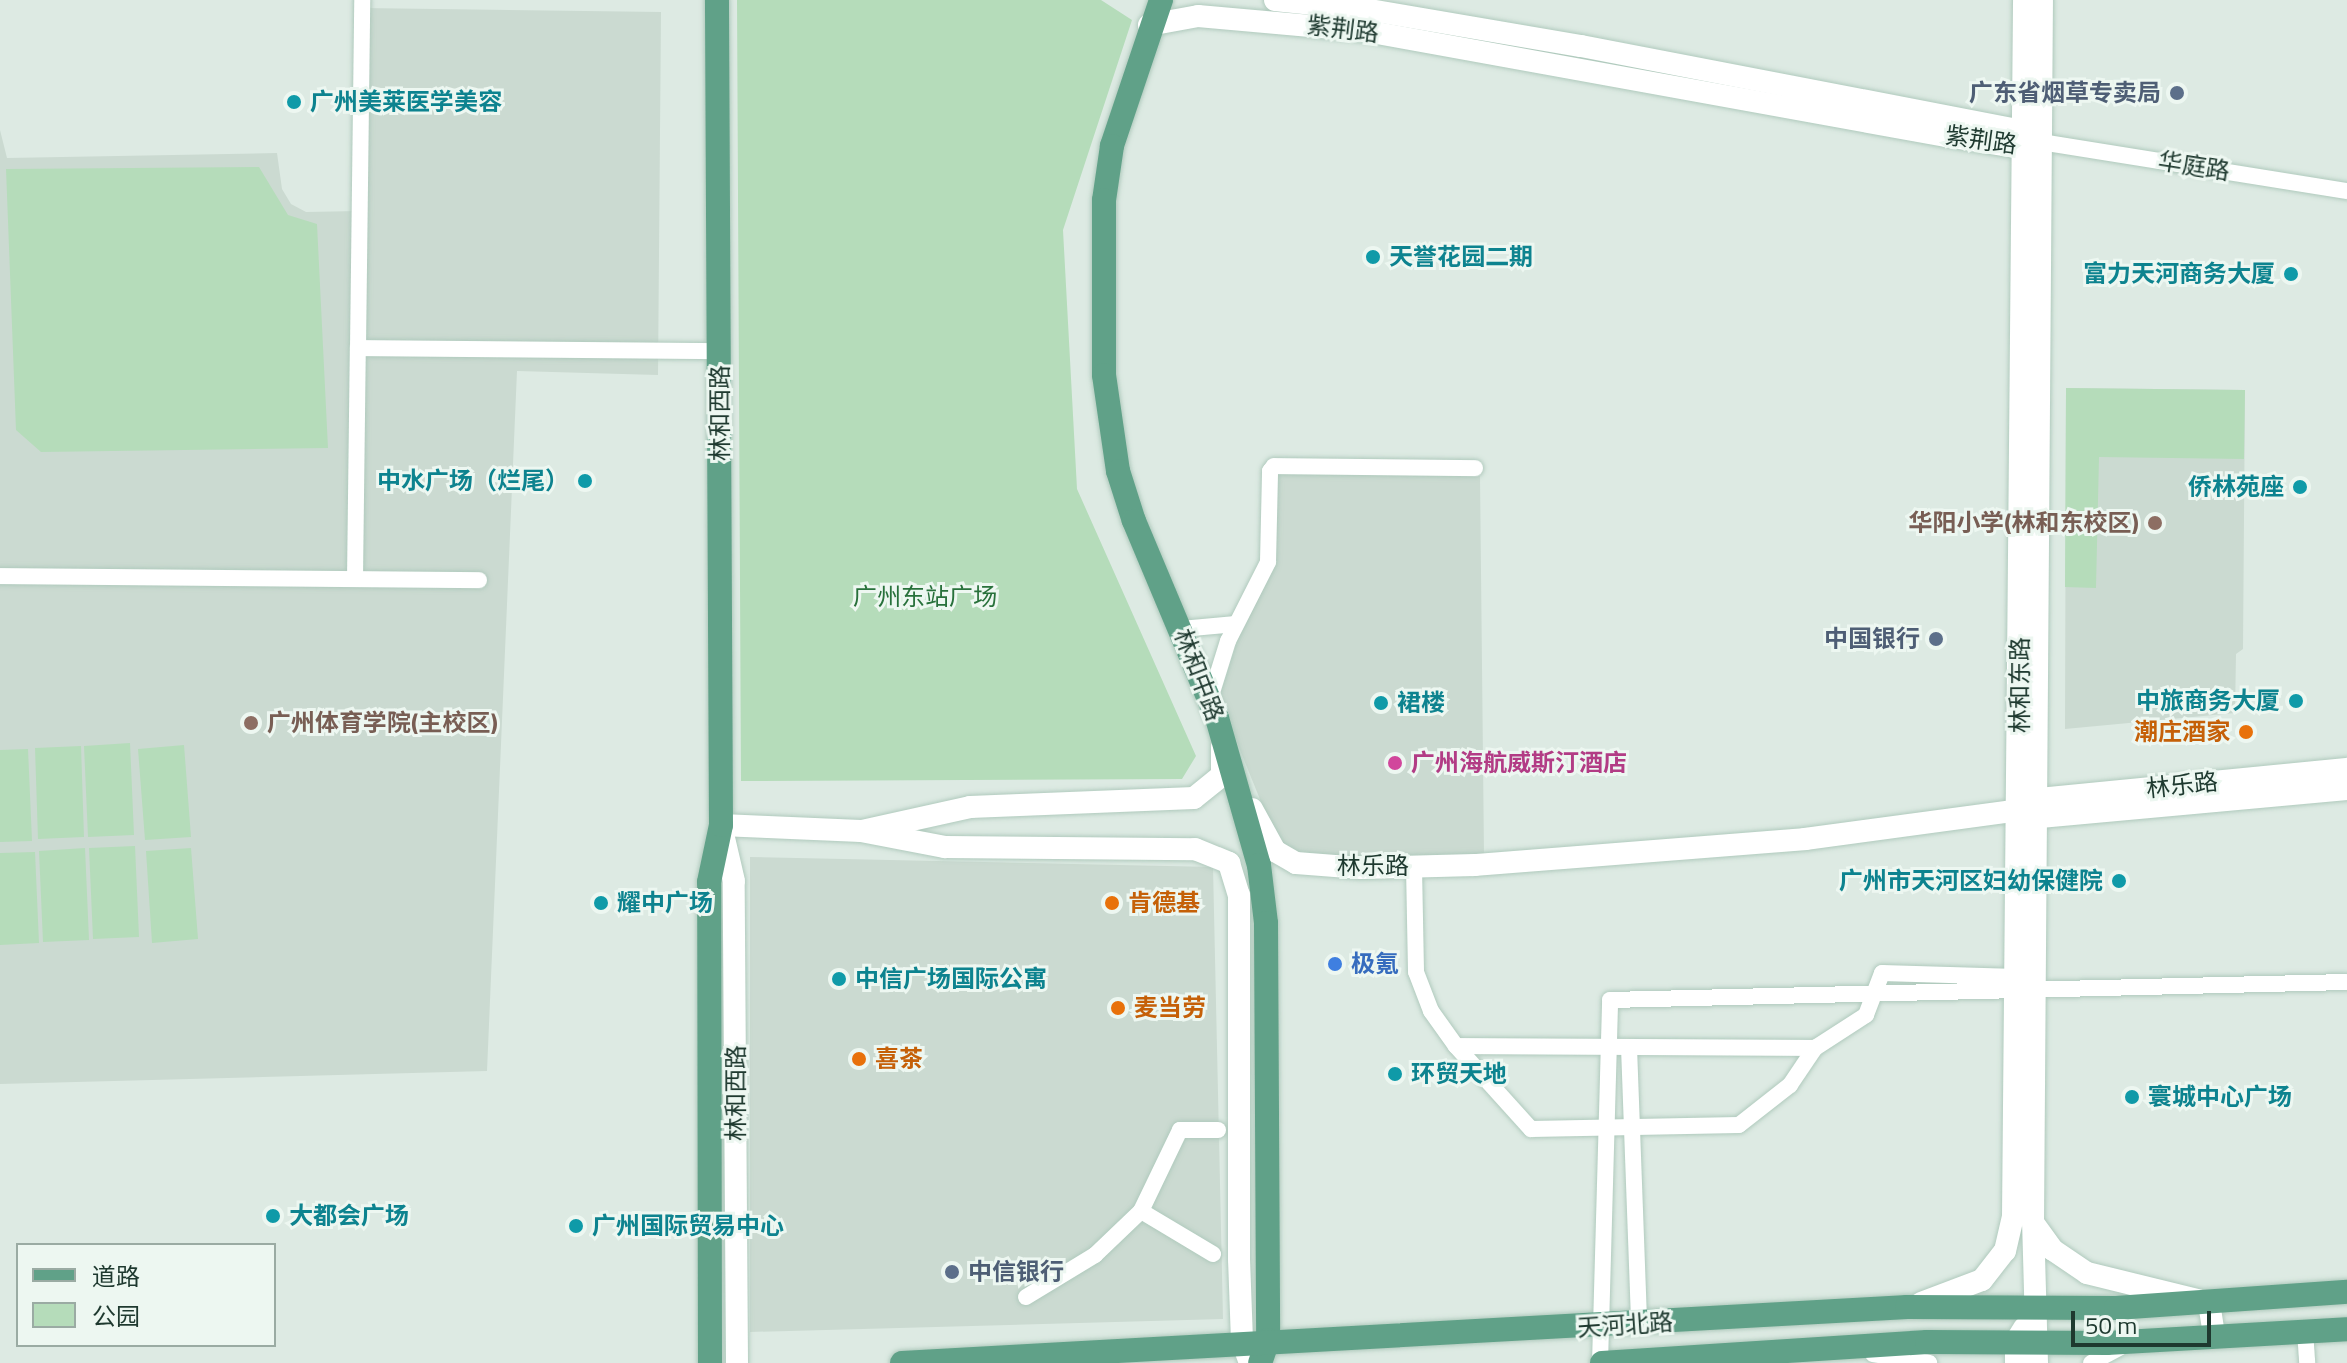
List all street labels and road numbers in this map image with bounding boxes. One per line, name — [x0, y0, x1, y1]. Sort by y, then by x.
street label: 紫荆路 — [1306, 10, 1380, 48]
street label: 紫荆路 — [1943, 121, 2019, 159]
street label: 华庭路 — [2156, 146, 2232, 186]
street label: 林和西路 — [706, 365, 734, 461]
street label: 林和中路 — [1168, 625, 1230, 725]
street label: 林和东路 — [2006, 637, 2034, 733]
street label: 林乐路 — [2145, 767, 2219, 803]
street label: 林乐路 — [1337, 852, 1409, 880]
street label: 林和西路 — [722, 1045, 750, 1141]
street label: 天河北路 — [1576, 1307, 1674, 1343]

